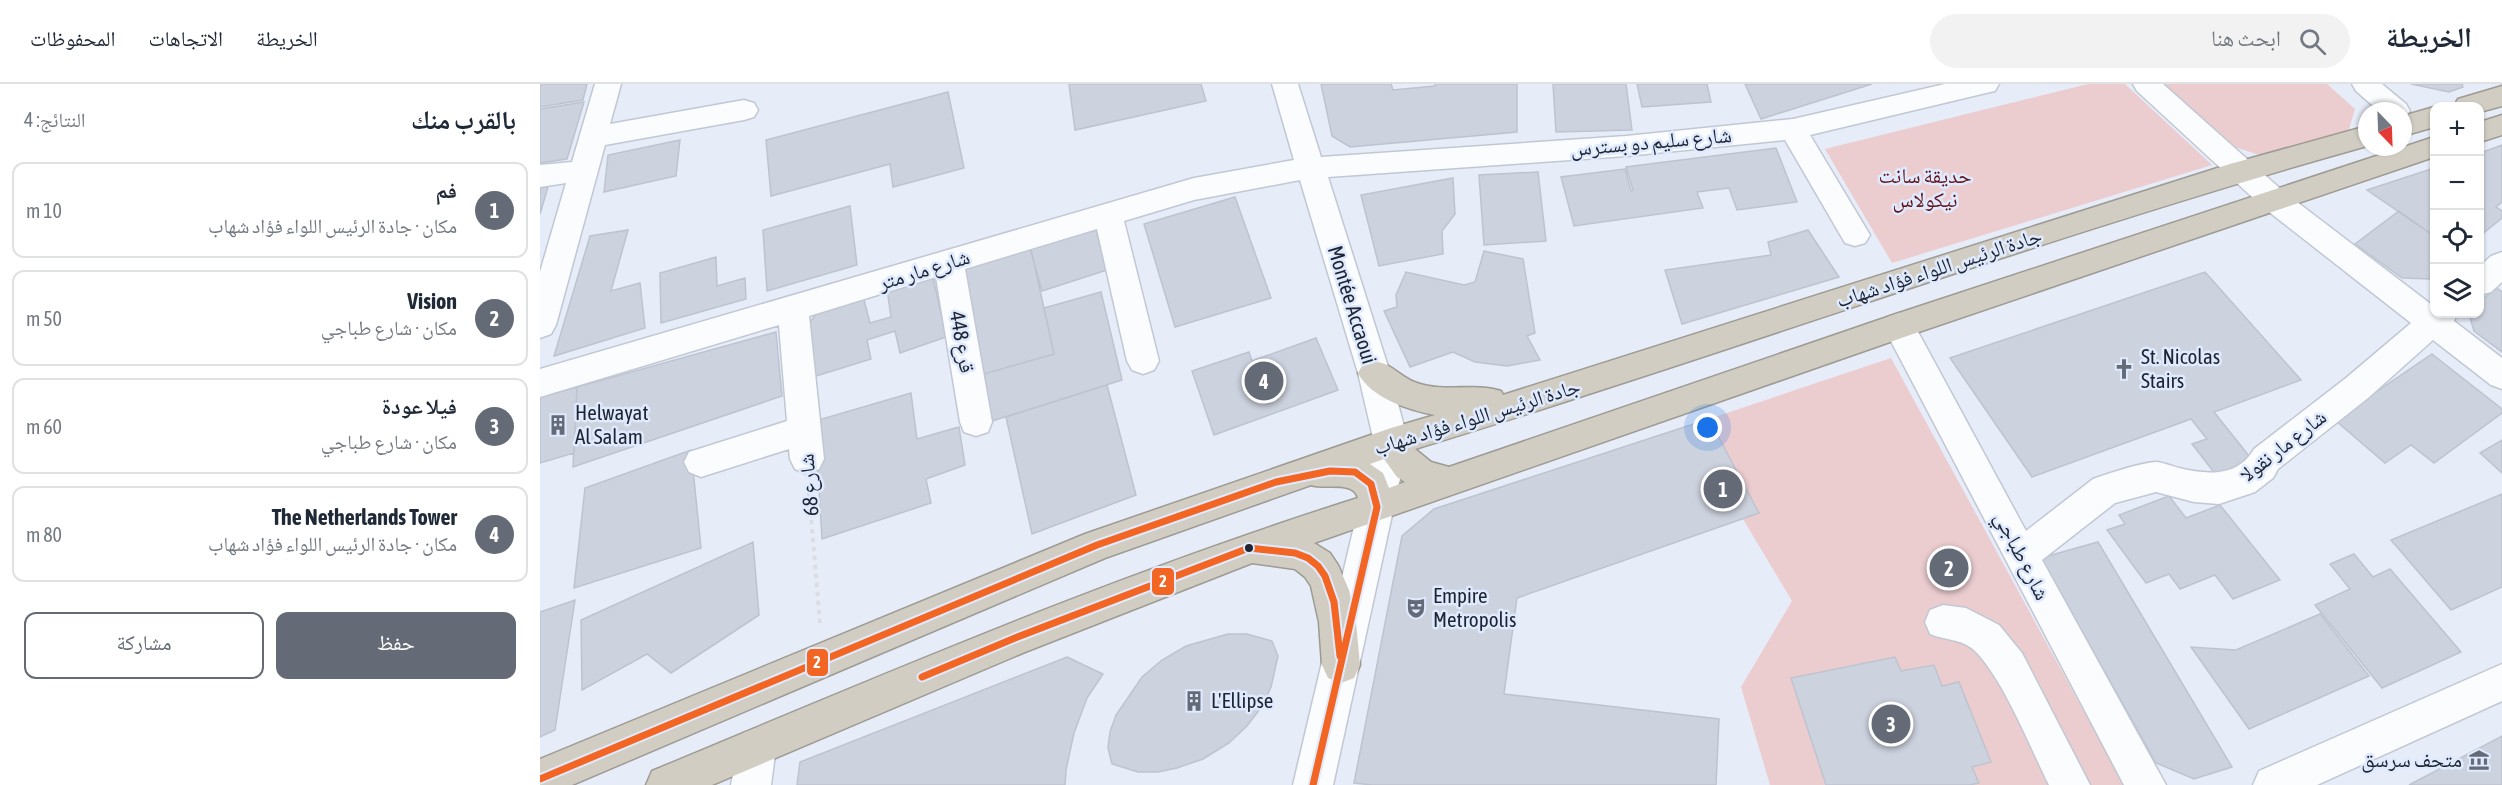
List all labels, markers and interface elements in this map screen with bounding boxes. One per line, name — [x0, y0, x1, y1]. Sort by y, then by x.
search box — [1930, 14, 2350, 68]
text: الخريطة — [2386, 21, 2472, 53]
text: ابحث هنا — [2211, 25, 2281, 51]
icon: search — [2296, 25, 2329, 58]
text: المحفوظات — [30, 26, 115, 50]
text: الاتجاهات — [148, 26, 223, 50]
text: الخريطة — [256, 26, 318, 50]
north arrow — [2358, 102, 2412, 156]
map controls — [2430, 102, 2484, 318]
button: + — [2430, 102, 2484, 156]
text: بالقرب منك — [411, 105, 516, 135]
text: النتائج: 4 — [24, 108, 86, 131]
street label: شارع سليم دو بسترس — [1569, 122, 1733, 163]
button: − — [2430, 156, 2484, 210]
park label: حديقة سانت نيكولاس — [1878, 163, 1972, 213]
text: فم — [435, 177, 457, 203]
text: 10 m — [26, 199, 62, 222]
text: 1 — [490, 199, 499, 222]
button: locate — [2430, 210, 2484, 264]
text: مكان · جادة الرئيس اللواء فؤاد شهاب — [208, 214, 457, 237]
street label: جادة الرئيس اللواء فؤاد شهاب — [1833, 223, 2045, 313]
street label: Montée Accaoui — [1324, 243, 1382, 367]
street label: شارع مار متر — [874, 244, 973, 297]
button: layers — [2430, 264, 2484, 318]
text: Vision — [407, 288, 457, 314]
text: 50 m — [26, 307, 62, 330]
text: 2 — [490, 307, 499, 330]
street label: قرع 448 — [944, 309, 980, 375]
text: مكان · شارع طباجي — [321, 316, 457, 339]
place label: St. Nicolas Stairs — [2141, 344, 2220, 392]
church icon: St. Nicolas Stairs — [2112, 357, 2136, 381]
pin: 4 — [1244, 358, 1284, 404]
street label: جادة الرئيس اللواء فؤاد شهاب — [1371, 373, 1583, 461]
text: فيلا عودة — [382, 393, 457, 419]
place label: Helwayat Al Salam — [575, 400, 648, 448]
street label: شارع مار نقولا — [2234, 404, 2332, 488]
building icon: Helwayat Al Salam — [546, 413, 570, 437]
your location — [1693, 413, 1722, 442]
text: 60 m — [26, 415, 62, 438]
text: 3 — [490, 415, 499, 438]
text: مكان · شارع طباجي — [321, 430, 457, 453]
street label: شارع 68 — [793, 453, 825, 517]
pin: 1 — [1704, 466, 1742, 512]
text: The Netherlands Tower — [272, 504, 457, 530]
street label: شارع طباجي — [1986, 507, 2055, 606]
text: 80 m — [26, 523, 62, 546]
text: 4 — [490, 523, 499, 546]
text: مكان · جادة الرئيس اللواء فؤاد شهاب — [208, 532, 457, 555]
unlabelled marker — [1243, 542, 1255, 554]
pin: 2 — [1930, 546, 1968, 590]
line badge: 2 — [1151, 567, 1175, 596]
text: 2 — [1159, 572, 1167, 590]
place label: Empire Metropolis — [1433, 583, 1516, 631]
theatre icon: Empire Metropolis — [1404, 596, 1428, 620]
button: مشاركة — [24, 612, 264, 679]
button: حفظ — [276, 612, 516, 679]
line badge: 2 — [806, 648, 829, 677]
text: 2 — [813, 653, 821, 671]
place label: L'Ellipse — [1211, 688, 1273, 712]
building icon: L'Ellipse — [1182, 689, 1206, 713]
pin: 3 — [1872, 702, 1910, 746]
place label: متحف سرسق — [2361, 747, 2462, 773]
museum icon: متحف سرسق — [2467, 748, 2491, 772]

